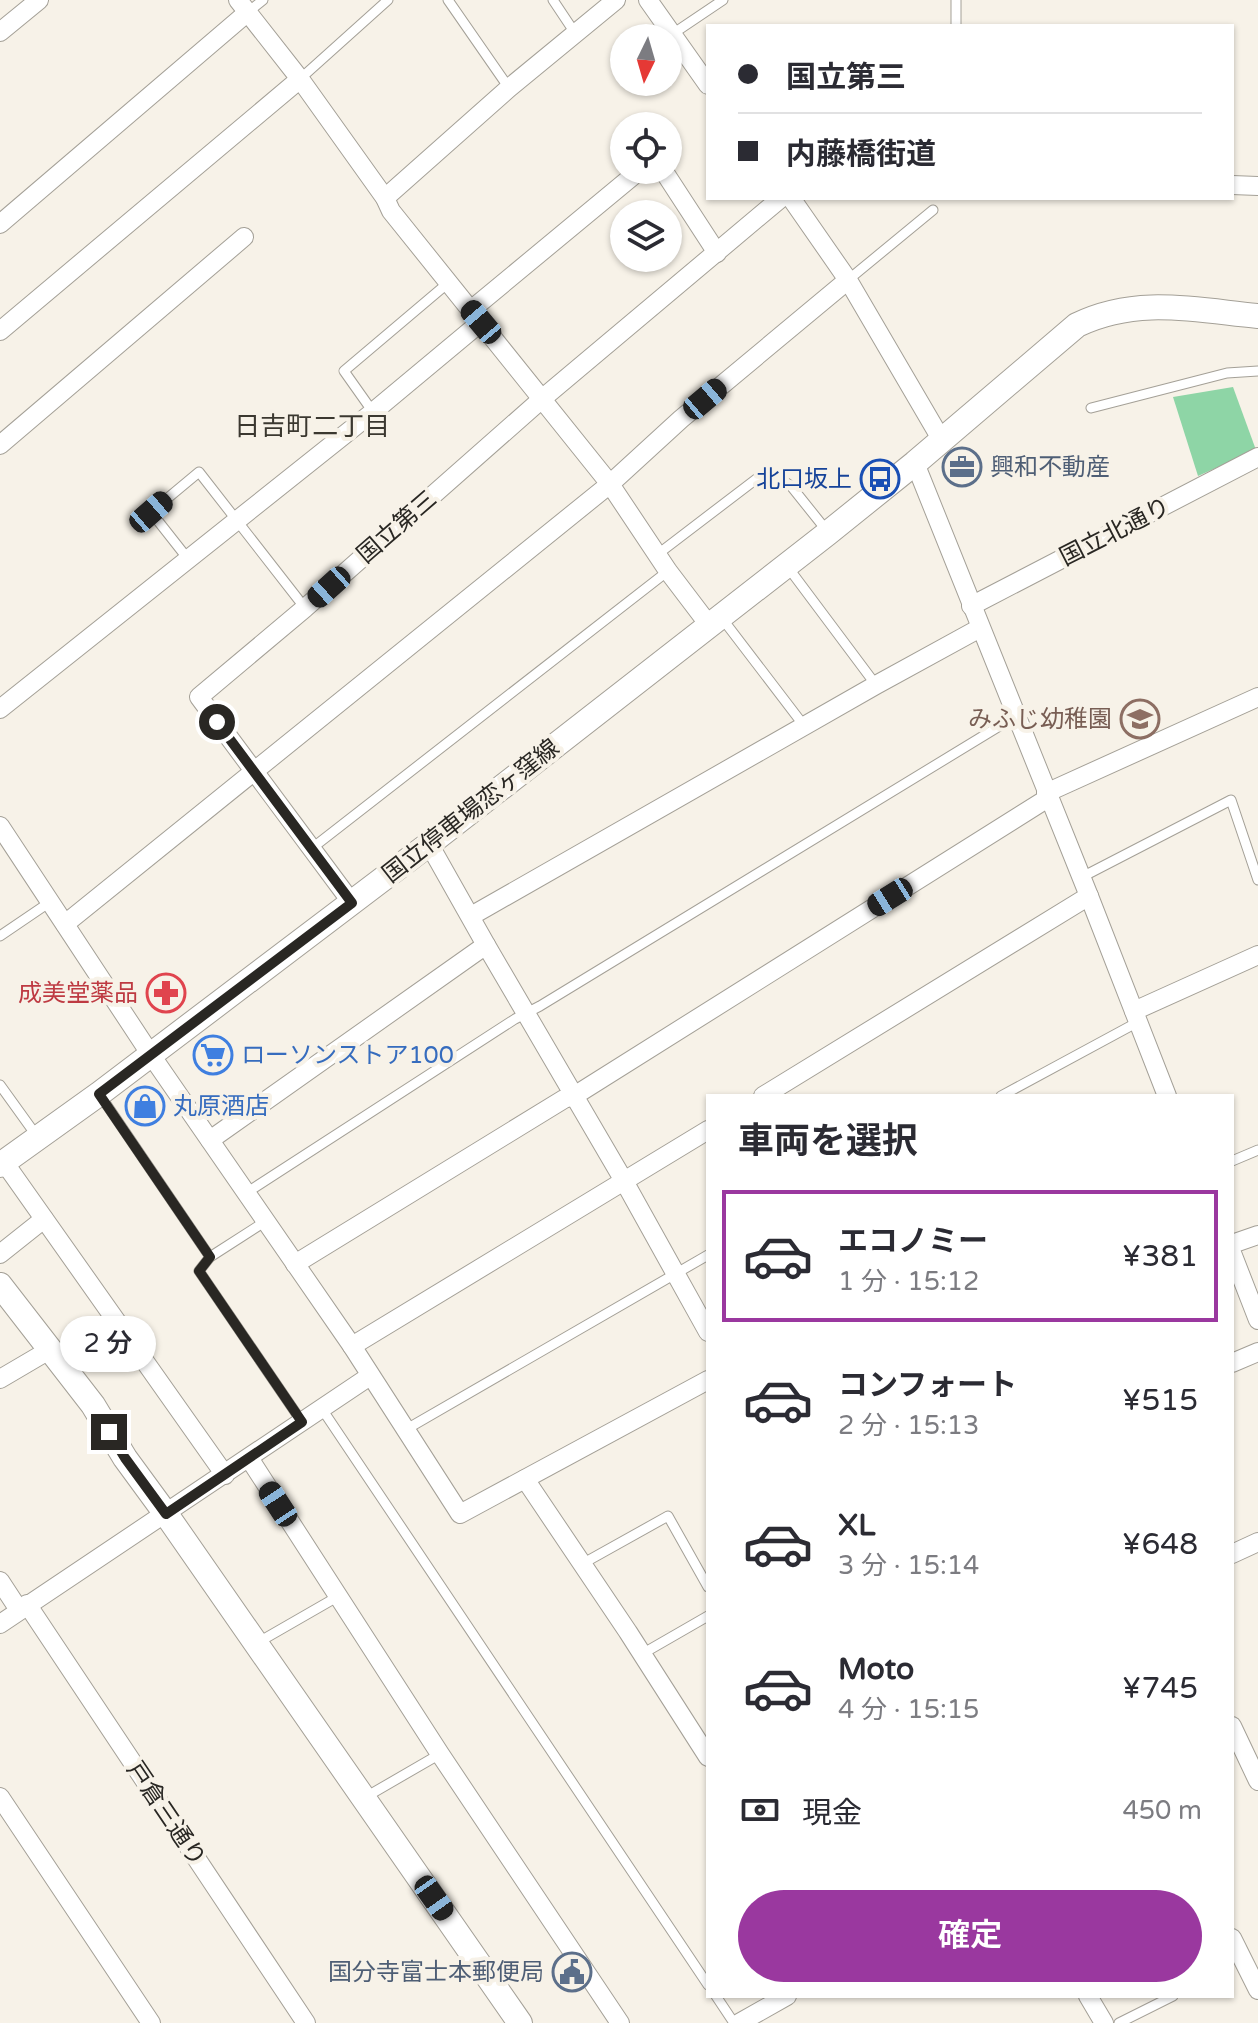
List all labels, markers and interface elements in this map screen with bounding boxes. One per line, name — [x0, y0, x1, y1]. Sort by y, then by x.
north arrow — [610, 24, 682, 96]
map controls — [610, 24, 682, 272]
text: 国立第三 — [786, 59, 906, 96]
button: locate — [610, 112, 682, 184]
text: 内藤橋街道 — [786, 136, 936, 173]
button: layers — [610, 200, 682, 272]
car — [456, 296, 506, 348]
car — [679, 374, 731, 424]
district label: 日吉町二丁目 — [234, 411, 390, 442]
office icon: 興和不動産 — [941, 446, 983, 488]
place label: 興和不動産 — [990, 453, 1110, 482]
bus stop icon: 北口坂上 — [859, 458, 901, 500]
place label: 北口坂上 — [756, 465, 852, 494]
street label: 国立第三 — [351, 485, 443, 569]
car — [125, 487, 177, 537]
street label: 国立北通り — [1055, 492, 1175, 572]
car — [303, 562, 355, 612]
school or university icon: みふじ幼稚園 — [1119, 698, 1161, 740]
route start — [199, 704, 235, 740]
place label: みふじ幼稚園 — [968, 705, 1112, 734]
street label: 国立停車場恋ヶ窪線 — [377, 733, 565, 889]
car — [863, 874, 917, 920]
pharmacy icon: 成美堂薬品 — [145, 972, 187, 1014]
place label: 成美堂薬品 — [18, 979, 138, 1008]
supermarket icon: ローソンストア100 — [192, 1034, 234, 1076]
place label: ローソンストア100 — [241, 1041, 454, 1070]
shop icon: 丸原酒店 — [124, 1085, 166, 1127]
place label: 丸原酒店 — [173, 1092, 269, 1121]
text: 車両を選択 — [738, 1120, 918, 1163]
icon: car — [742, 1220, 814, 1292]
text: エコノミー — [838, 1223, 988, 1260]
text: ¥381 — [1122, 1238, 1198, 1275]
text: 1 分 · 15:12 — [838, 1266, 979, 1297]
callout: 2 分 — [61, 1316, 157, 1372]
text: 2 分 — [83, 1328, 133, 1359]
icon: car — [742, 1364, 814, 1436]
text: コンフォート — [838, 1367, 1017, 1404]
text: ¥515 — [1122, 1382, 1198, 1419]
text: 2 分 · 15:13 — [838, 1410, 979, 1441]
route end — [91, 1414, 127, 1450]
car — [255, 1477, 301, 1531]
text: XL — [838, 1507, 875, 1544]
icon: car — [742, 1508, 814, 1580]
text: ¥648 — [1122, 1526, 1198, 1563]
text: 3 分 · 15:14 — [838, 1550, 979, 1581]
text: Moto — [838, 1651, 914, 1688]
icon: car — [742, 1652, 814, 1724]
text: ¥745 — [1122, 1670, 1198, 1707]
text: 4 分 · 15:15 — [838, 1694, 979, 1725]
street label: 戸倉三通り — [120, 1756, 212, 1872]
icon: cash — [738, 1788, 782, 1832]
text: 現金 — [802, 1795, 862, 1832]
text: 450 m — [1122, 1795, 1202, 1826]
car — [410, 1871, 458, 1925]
button: 確定 — [738, 1890, 1202, 1982]
public building icon: 国分寺富士本郵便局 — [551, 1951, 593, 1993]
place label: 国分寺富士本郵便局 — [328, 1958, 544, 1987]

